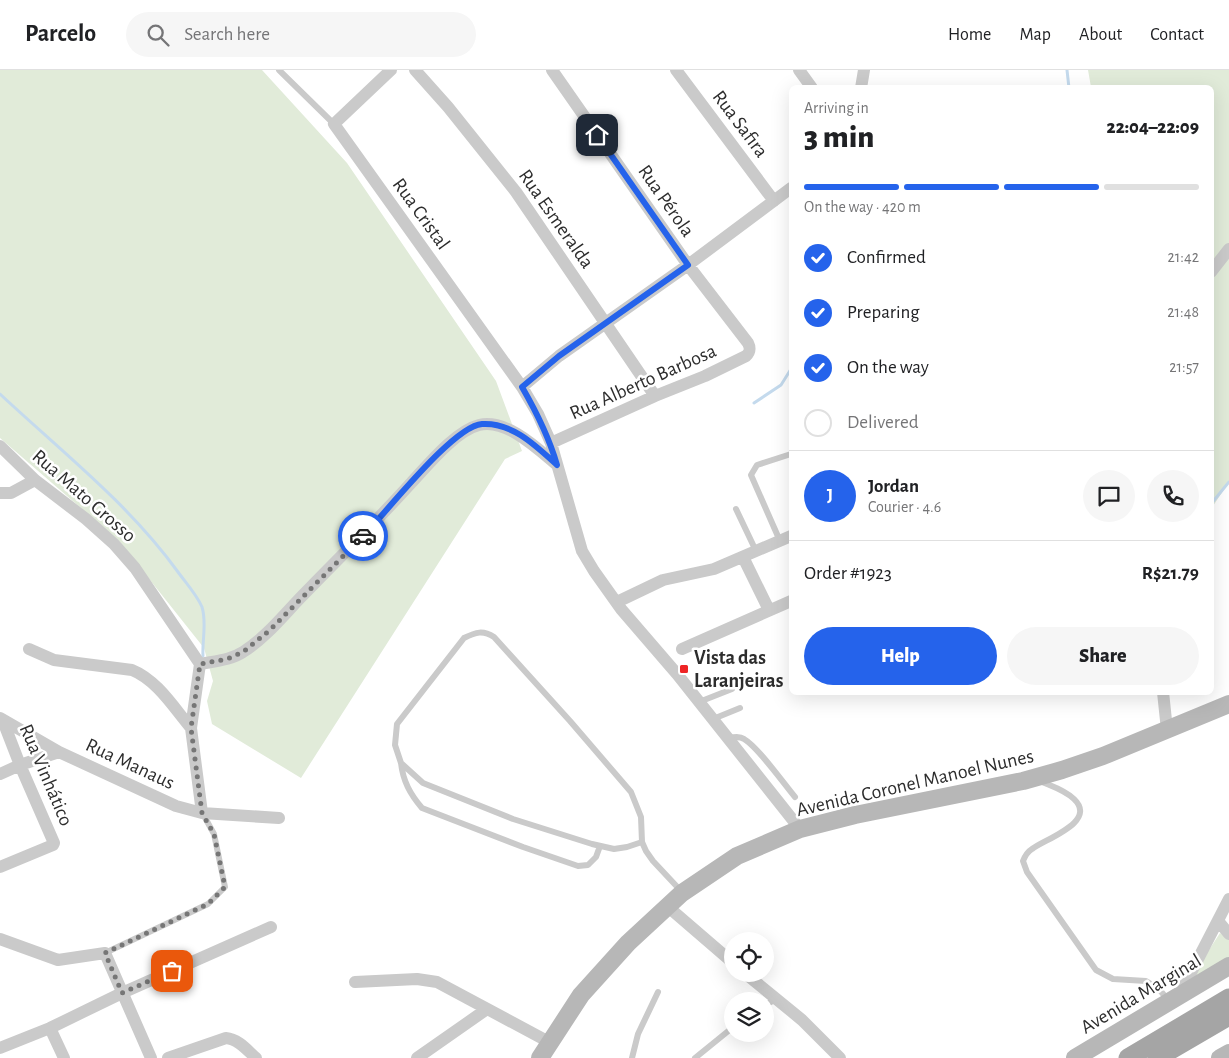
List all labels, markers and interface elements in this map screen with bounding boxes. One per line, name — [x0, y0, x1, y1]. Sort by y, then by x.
search box — [126, 12, 476, 57]
icon: search — [144, 21, 172, 49]
text: Parcelo — [25, 22, 96, 46]
text: Search here — [184, 25, 270, 44]
text: Home — [948, 26, 991, 44]
text: Map — [1019, 26, 1051, 44]
text: About — [1079, 26, 1122, 44]
text: Contact — [1150, 26, 1204, 44]
street label: Rua Safira — [709, 87, 771, 161]
text: Arriving in — [804, 100, 869, 116]
pin — [576, 114, 618, 156]
text: 22:04–22:09 — [1107, 118, 1199, 137]
icon: home — [583, 121, 611, 149]
text: 3 min — [804, 121, 874, 153]
street label: Rua Pérola — [634, 161, 698, 241]
street label: Rua Esmeralda — [515, 166, 597, 272]
street label: Rua Cristal — [389, 175, 453, 253]
text: On the way · 420 m — [804, 199, 921, 215]
icon: check — [804, 244, 832, 272]
text: Confirmed — [847, 248, 926, 267]
text: 21:42 — [1168, 249, 1199, 265]
icon: check — [804, 299, 832, 327]
text: Preparing — [847, 303, 920, 322]
text: 21:48 — [1167, 304, 1199, 320]
street label: Rua Alberto Barbosa — [567, 341, 719, 423]
icon: check — [804, 354, 832, 382]
text: On the way — [847, 358, 929, 377]
text: 21:57 — [1169, 359, 1199, 375]
text: Delivered — [847, 413, 919, 432]
street label: Rua Mato Grosso — [28, 446, 140, 546]
button: chat — [1083, 470, 1135, 522]
button: phone — [1147, 470, 1199, 522]
text: Jordan — [868, 477, 919, 496]
text: J — [827, 486, 833, 505]
text: Courier · 4.6 — [868, 499, 941, 515]
courier — [338, 511, 388, 561]
icon: car — [349, 522, 377, 550]
text: Order #1923 — [804, 564, 892, 583]
text: R$21.79 — [1142, 564, 1199, 583]
button: Help — [804, 627, 997, 685]
button: Share — [1007, 627, 1199, 685]
place label: Vista das Laranjeiras — [694, 648, 784, 691]
marker: Vista das Laranjeiras — [678, 663, 690, 675]
street label: Rua Vinhático — [16, 721, 76, 829]
street label: Rua Manaus — [83, 735, 177, 793]
street label: Avenida Coronel Manoel Nunes — [794, 746, 1036, 820]
map controls — [724, 932, 774, 1042]
button: locate — [724, 932, 774, 982]
pin — [151, 950, 193, 992]
street label: Avenida Marginal — [1077, 950, 1205, 1038]
icon: bag — [158, 957, 186, 985]
button: layers — [724, 992, 774, 1042]

